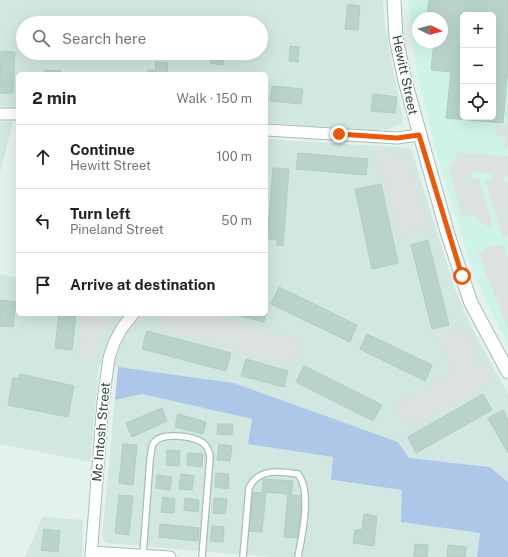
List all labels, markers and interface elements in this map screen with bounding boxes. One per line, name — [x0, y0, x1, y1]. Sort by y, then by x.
north arrow — [412, 12, 448, 48]
map controls — [460, 12, 496, 120]
button: + — [460, 12, 496, 48]
search box — [16, 16, 268, 60]
icon: search — [30, 27, 52, 49]
text: Search here — [62, 30, 146, 47]
street label: Hewitt Street — [389, 34, 421, 116]
button: − — [460, 48, 496, 84]
button: locate — [460, 84, 496, 120]
text: 2 min — [32, 88, 77, 108]
text: Walk · 150 m — [177, 91, 252, 106]
route end — [330, 125, 348, 143]
text: Continue — [70, 141, 135, 158]
icon: ahead — [32, 146, 54, 168]
text: 100 m — [216, 149, 252, 164]
text: Hewitt Street — [70, 158, 151, 173]
text: Turn left — [70, 205, 131, 222]
icon: left — [32, 210, 54, 232]
text: 50 m — [221, 213, 252, 228]
text: Pineland Street — [70, 222, 164, 237]
route start — [453, 267, 471, 285]
icon: arrive — [32, 274, 54, 296]
text: Arrive at destination — [70, 276, 215, 293]
street label: Mc Intosh Street — [89, 382, 113, 482]

